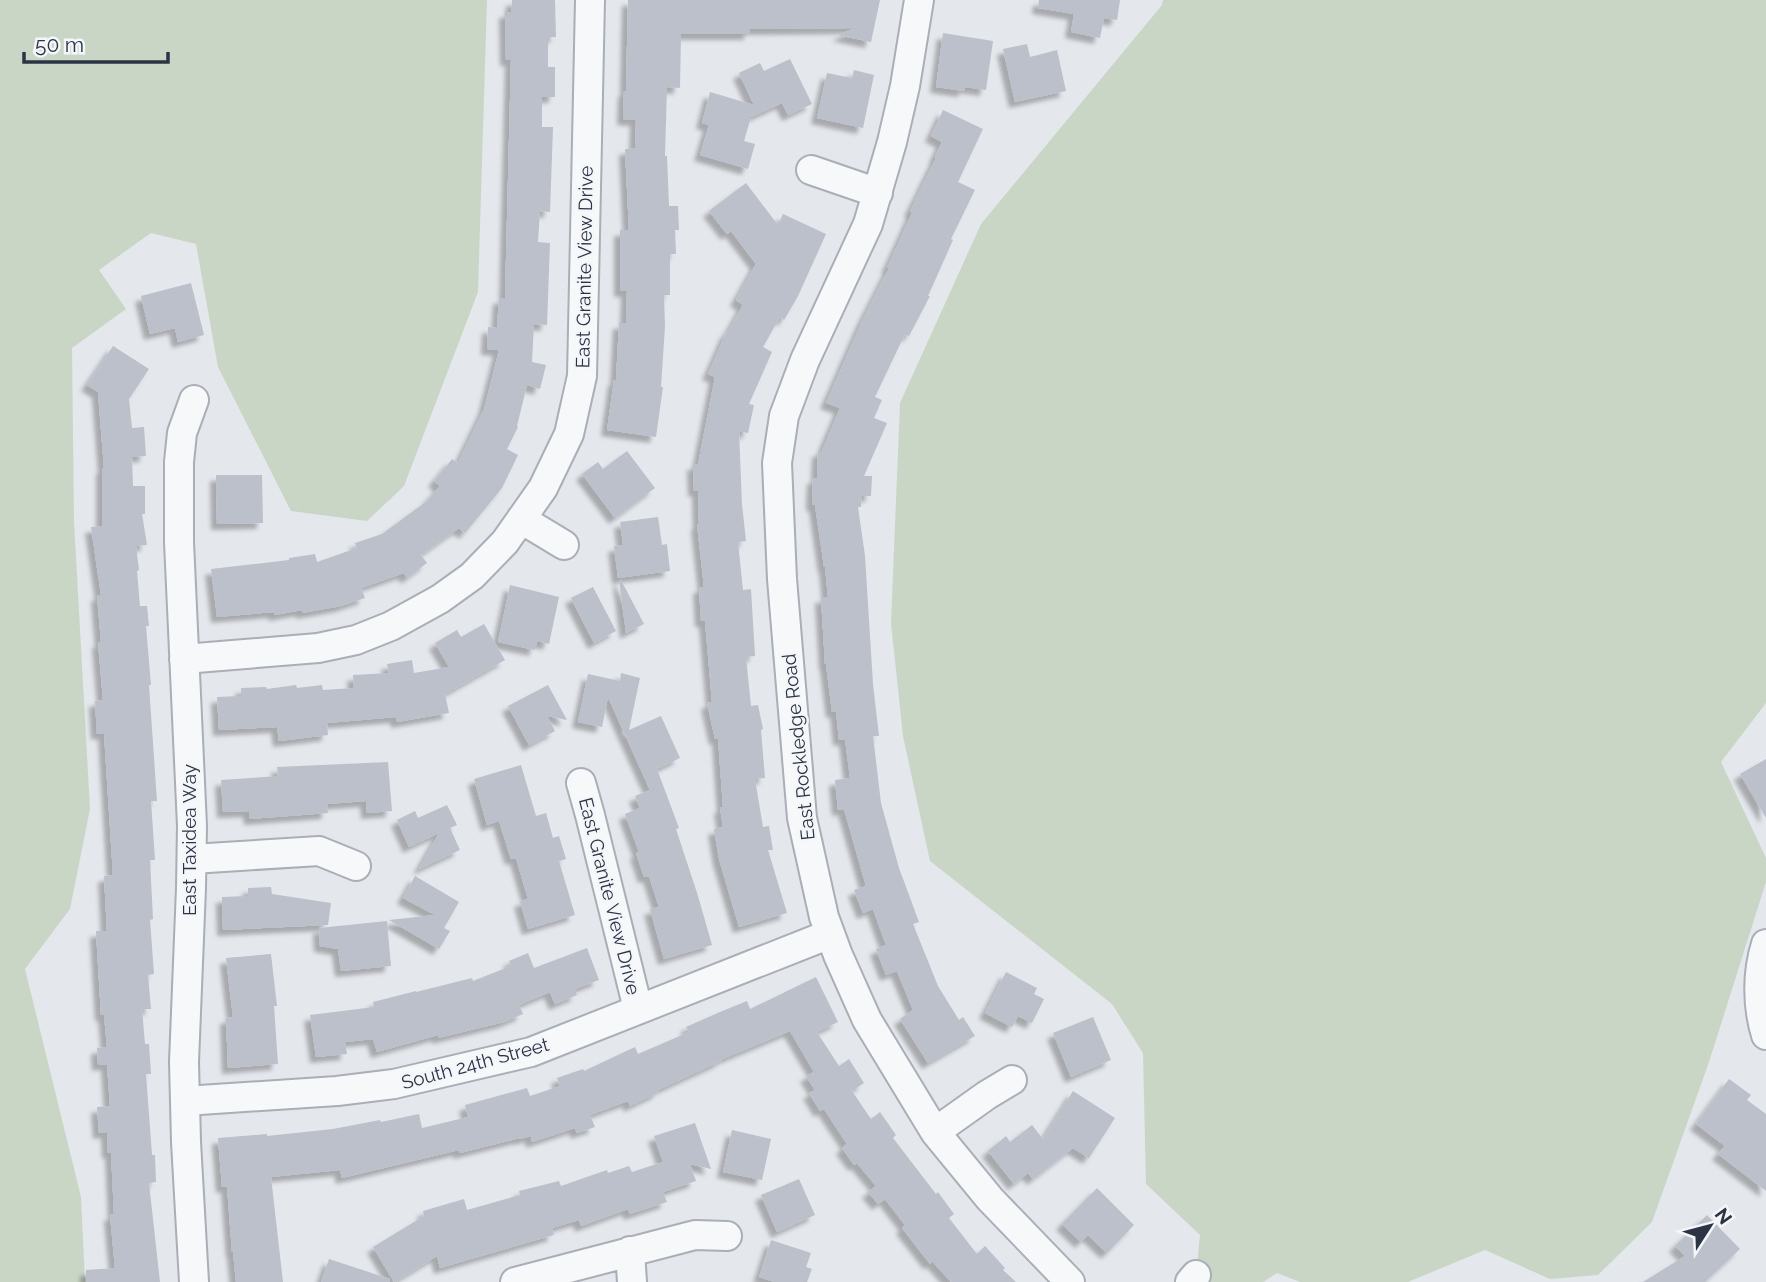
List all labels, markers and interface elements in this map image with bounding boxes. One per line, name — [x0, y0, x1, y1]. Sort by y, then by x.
scale bar — [24, 21, 168, 65]
text: 50 m — [35, 32, 84, 57]
street label: East Granite View Drive — [571, 165, 597, 369]
street label: East Rockledge Road — [777, 653, 819, 841]
street label: East Taxidea Way — [178, 764, 200, 916]
street label: East Granite View Drive — [575, 795, 645, 997]
street label: South 24th Street — [399, 1033, 552, 1093]
north arrow — [1675, 1191, 1745, 1261]
text: N — [1711, 1204, 1737, 1228]

